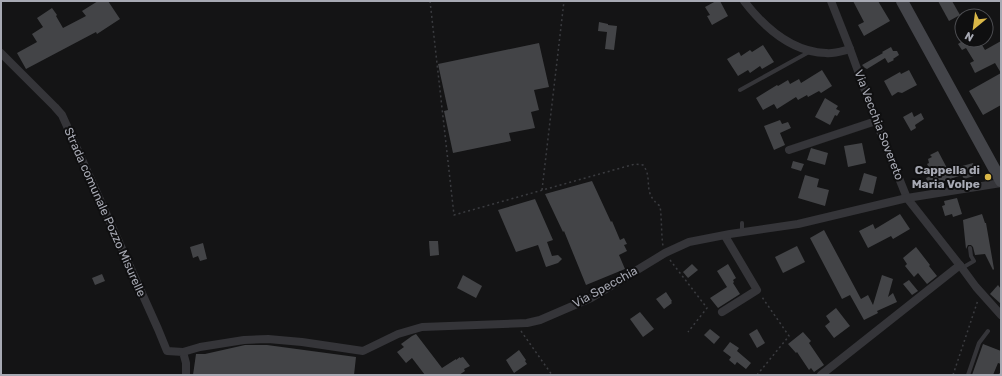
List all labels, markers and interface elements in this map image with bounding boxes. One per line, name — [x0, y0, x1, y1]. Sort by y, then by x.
north arrow — [954, 8, 994, 48]
text: N — [963, 29, 976, 44]
street label: Via Vecchia Sovereto — [852, 68, 907, 182]
street label: Strada comunale Pozzo Misurelle — [61, 125, 149, 299]
place label: Cappella di Maria Volpe — [912, 163, 980, 191]
marker: Cappella di Maria Volpe — [983, 172, 993, 182]
street label: Via Specchia — [570, 263, 640, 311]

